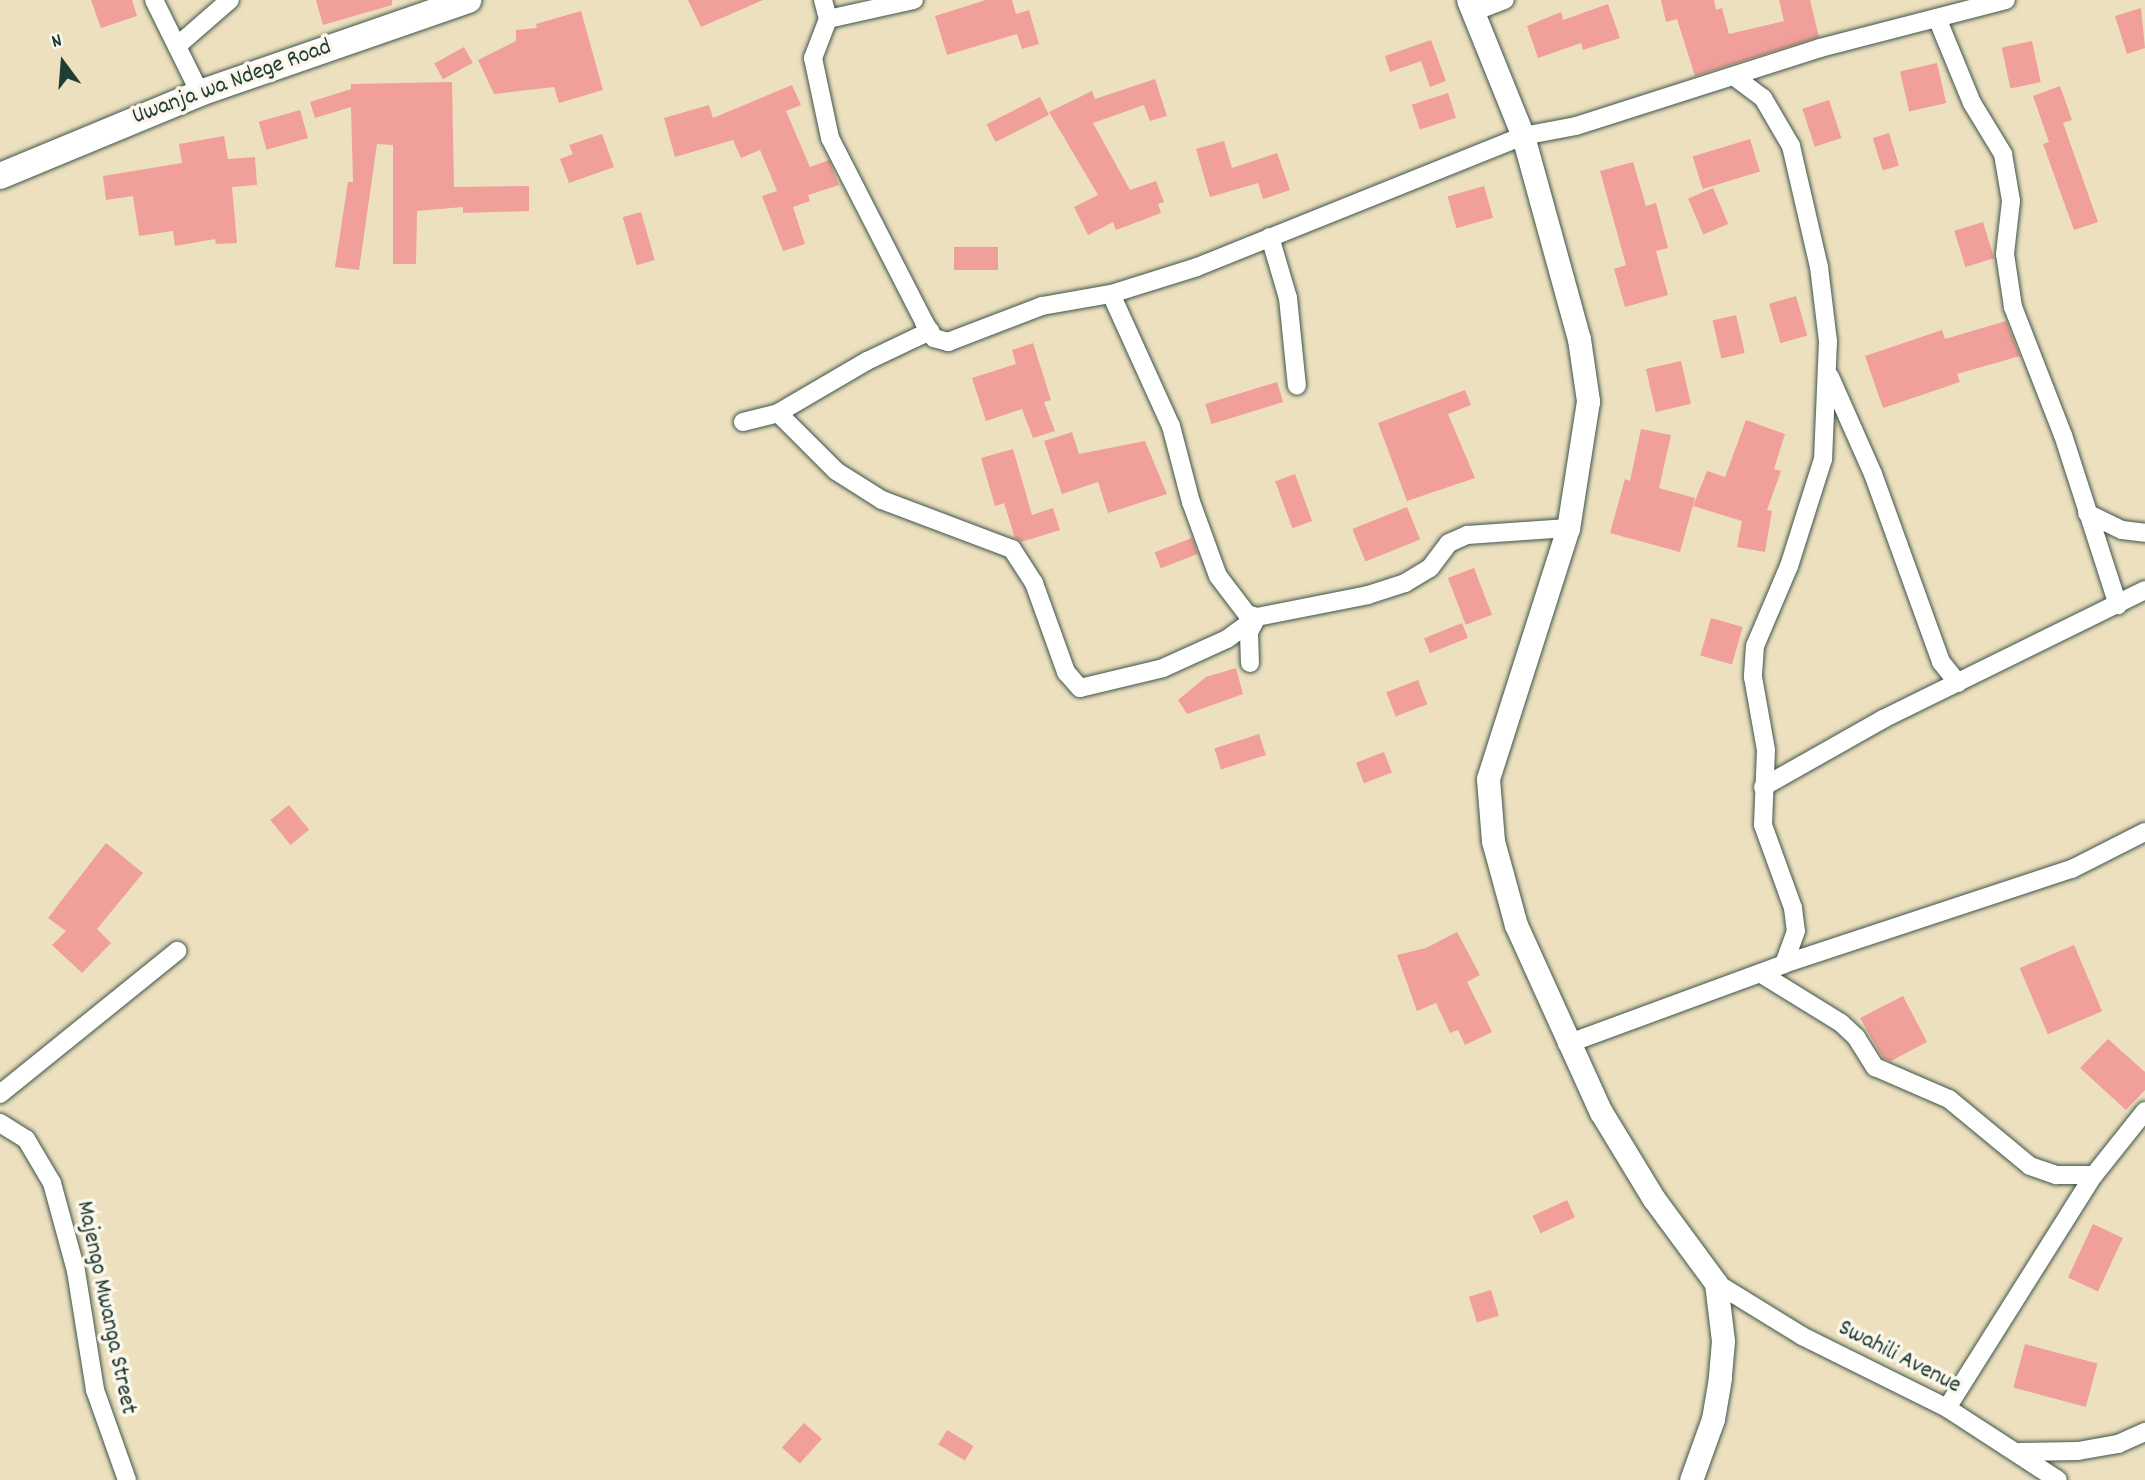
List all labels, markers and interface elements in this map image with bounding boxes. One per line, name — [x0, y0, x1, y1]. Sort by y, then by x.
north arrow — [28, 28, 98, 98]
text: N — [49, 28, 65, 57]
street label: Uwanja wa Ndege Road — [129, 34, 335, 132]
street label: Majengo Mwanga Street — [68, 1199, 142, 1417]
street label: Swahili Avenue — [1833, 1315, 1965, 1401]

